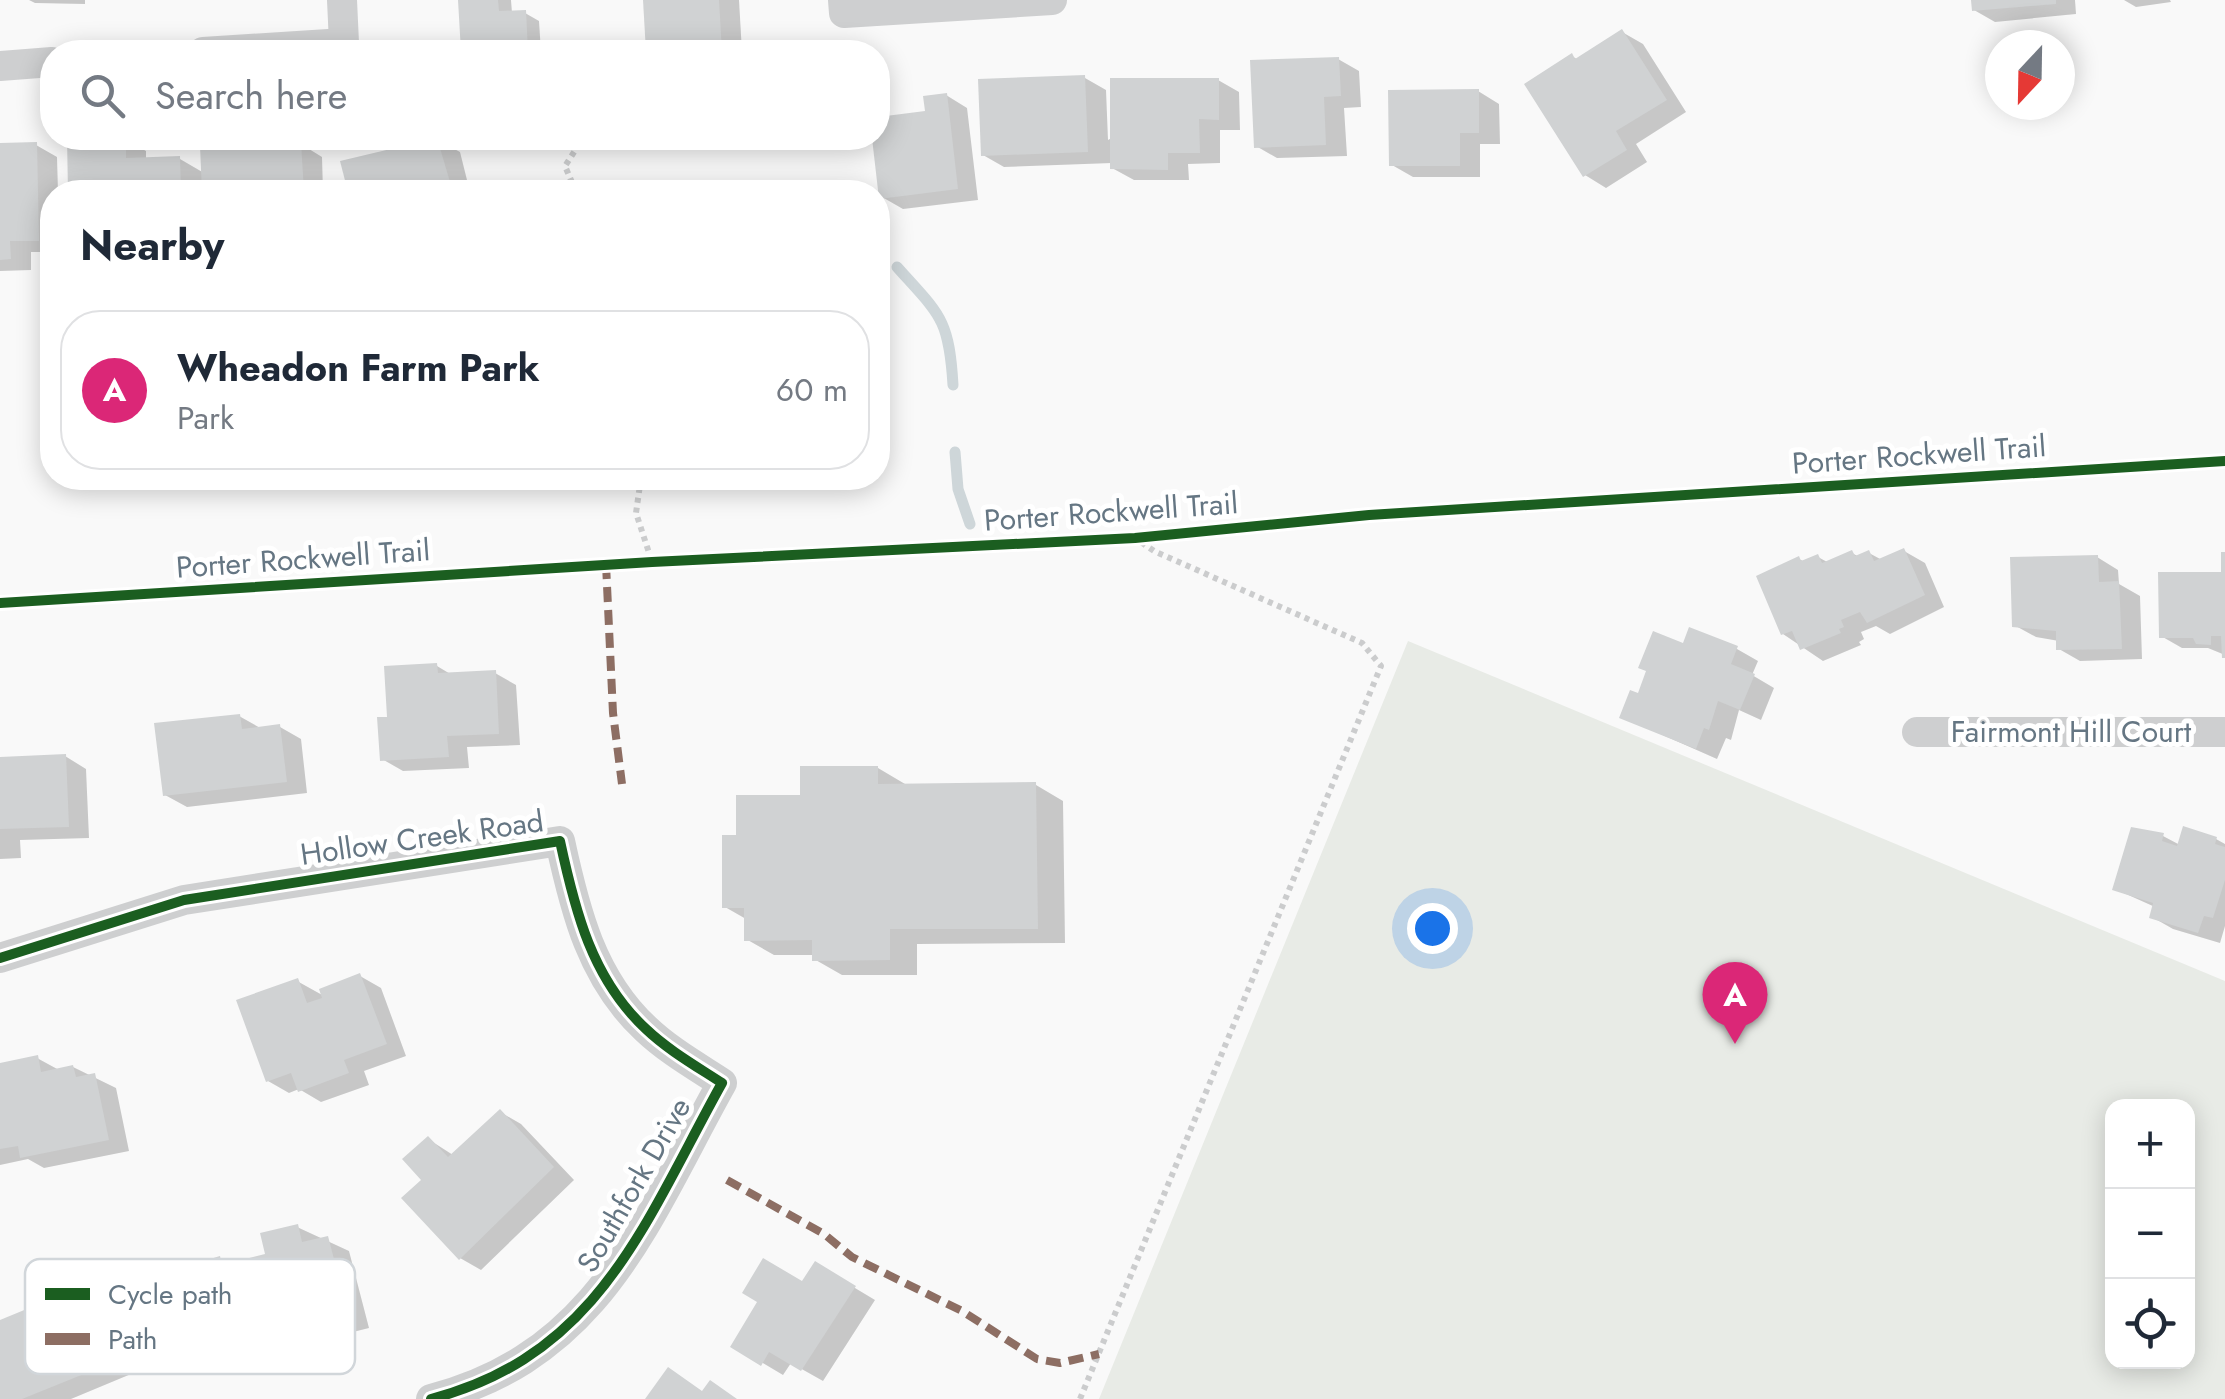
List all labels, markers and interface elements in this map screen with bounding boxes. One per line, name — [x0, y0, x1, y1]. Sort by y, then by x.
north arrow — [1985, 30, 2075, 120]
search box — [40, 40, 890, 150]
icon: search — [75, 68, 130, 123]
text: Search here — [155, 68, 347, 123]
text: Nearby — [80, 215, 224, 276]
text: Wheadon Farm Park — [177, 340, 540, 395]
text: A — [103, 367, 126, 413]
text: 60 m — [776, 367, 848, 413]
text: Park — [177, 395, 234, 441]
street label: Porter Rockwell Trail — [1791, 424, 2047, 485]
street label: Porter Rockwell Trail — [983, 481, 1239, 542]
street label: Porter Rockwell Trail — [175, 528, 431, 589]
street label: Fairmont Hill Court — [1951, 710, 2192, 753]
street label: Hollow Creek Road — [298, 799, 546, 876]
your location — [1407, 903, 1458, 954]
pin: A — [1702, 962, 1768, 1044]
street label: Southfork Drive — [566, 1089, 701, 1280]
map controls — [2105, 1099, 2195, 1369]
button: + — [2105, 1099, 2195, 1189]
button: − — [2105, 1189, 2195, 1279]
legend — [25, 1259, 355, 1374]
text: Cycle path — [108, 1274, 233, 1315]
button: locate — [2105, 1279, 2195, 1369]
text: Path — [108, 1319, 157, 1360]

